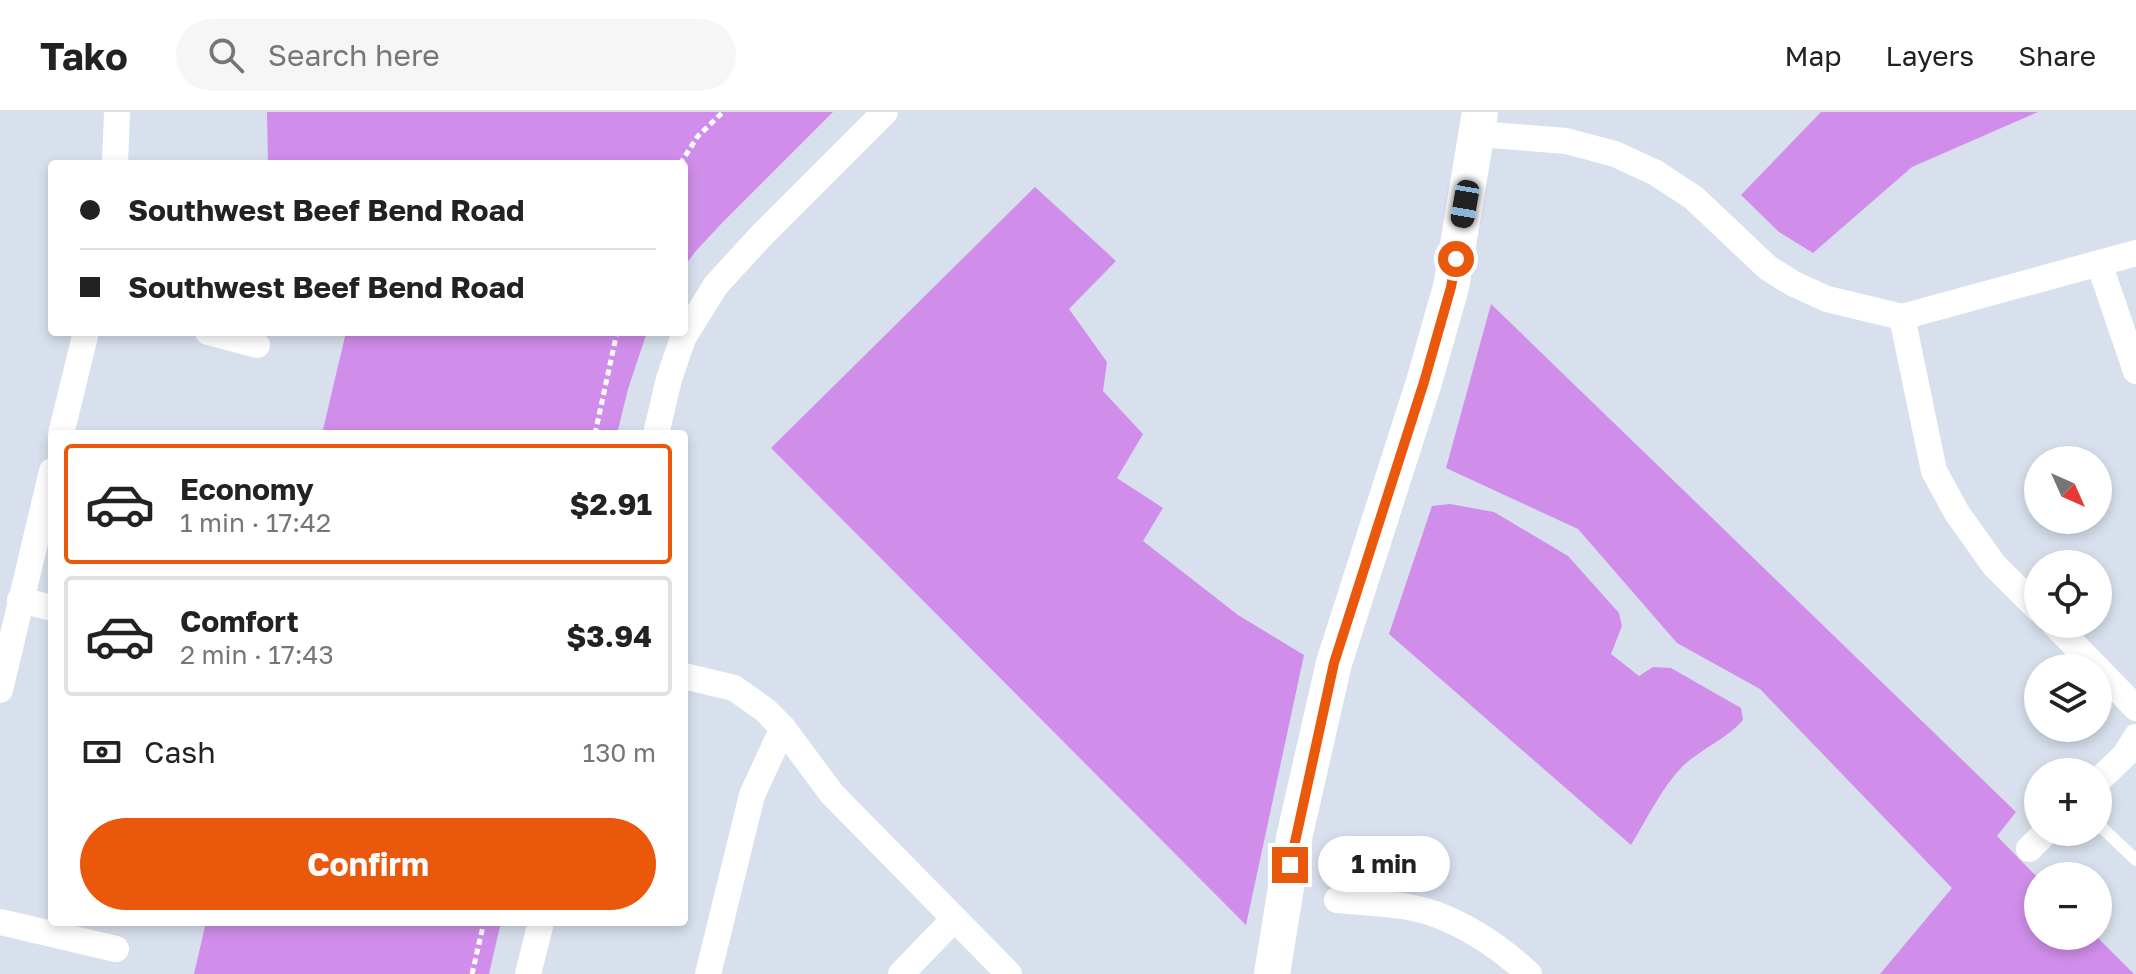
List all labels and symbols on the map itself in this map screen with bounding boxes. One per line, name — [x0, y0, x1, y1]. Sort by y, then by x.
car — [1449, 178, 1481, 230]
route start — [1438, 241, 1474, 277]
north arrow — [2024, 446, 2112, 534]
callout: 1 min — [1318, 837, 1450, 893]
route end — [1272, 847, 1308, 883]

